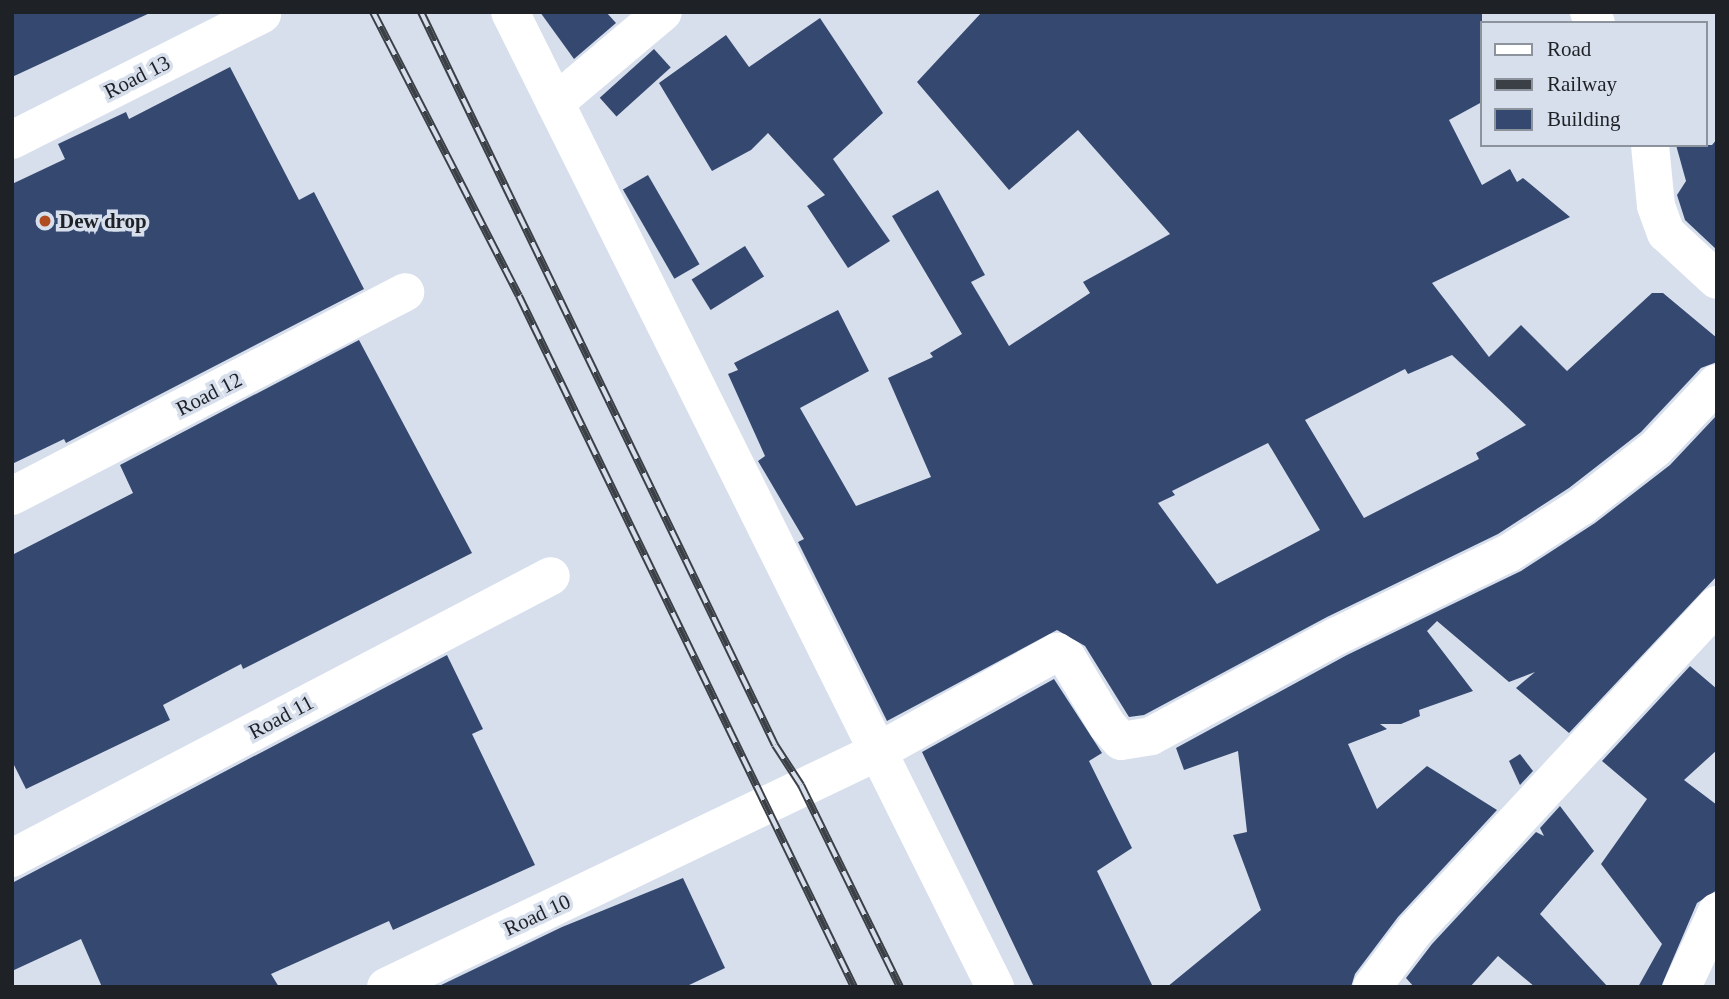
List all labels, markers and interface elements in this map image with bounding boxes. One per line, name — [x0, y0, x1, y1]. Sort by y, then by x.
legend — [1480, 21, 1708, 147]
text: Road — [1547, 37, 1591, 61]
street label: Road 13 — [96, 48, 178, 106]
text: Railway — [1547, 72, 1617, 96]
text: Building — [1547, 107, 1621, 131]
place label: Dew drop — [59, 208, 159, 234]
marker: Dew drop — [37, 213, 53, 229]
street label: Road 12 — [168, 365, 250, 423]
street label: Road 11 — [240, 687, 322, 747]
street label: Road 10 — [495, 887, 579, 943]

